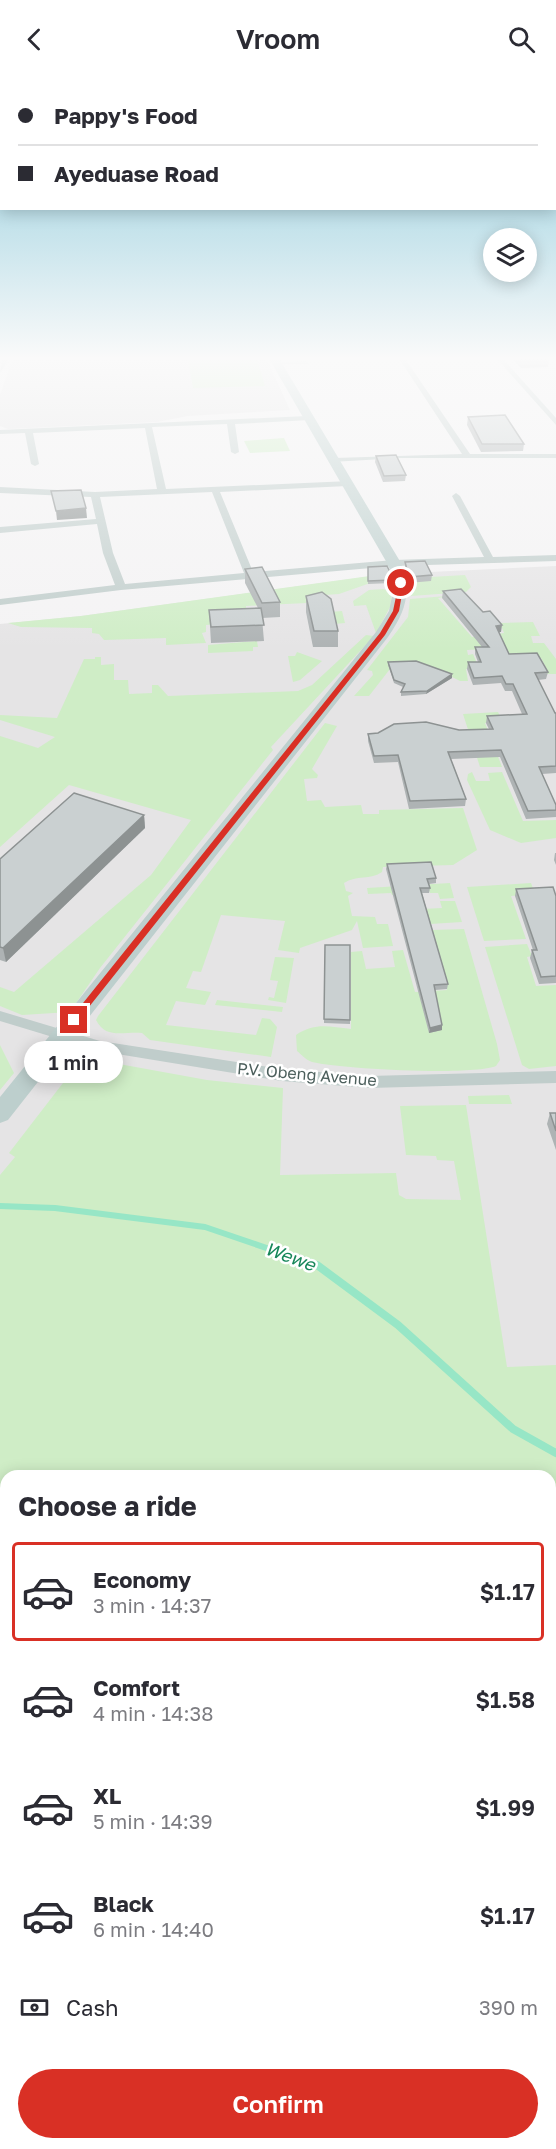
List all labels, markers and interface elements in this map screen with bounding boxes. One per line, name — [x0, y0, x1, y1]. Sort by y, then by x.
icon: back — [18, 23, 51, 56]
text: Vroom — [236, 23, 320, 55]
icon: search — [505, 23, 538, 56]
text: Pappy's Food — [54, 102, 198, 129]
text: Ayeduase Road — [54, 160, 219, 187]
map controls — [483, 228, 537, 282]
button: layers — [483, 228, 537, 282]
route start — [387, 569, 414, 596]
route end — [60, 1006, 87, 1033]
callout: 1 min — [25, 1041, 124, 1083]
text: 1 min — [48, 1050, 99, 1074]
street label: P.V. Obeng Avenue — [236, 1058, 378, 1090]
water label: Wewe — [262, 1237, 320, 1276]
text: Choose a ride — [18, 1490, 197, 1522]
icon: car — [21, 1565, 75, 1619]
text: Economy — [93, 1566, 191, 1593]
text: $1.17 — [480, 1578, 535, 1605]
text: 3 min · 14:37 — [93, 1593, 211, 1617]
icon: car — [21, 1673, 75, 1727]
text: Comfort — [93, 1674, 180, 1701]
text: $1.58 — [476, 1686, 535, 1713]
text: 4 min · 14:38 — [93, 1701, 213, 1725]
icon: car — [21, 1781, 75, 1835]
text: XL — [93, 1782, 121, 1809]
text: $1.99 — [475, 1794, 535, 1821]
text: 5 min · 14:39 — [93, 1809, 213, 1833]
icon: car — [21, 1889, 75, 1943]
text: Black — [93, 1890, 154, 1917]
text: $1.17 — [480, 1902, 535, 1929]
text: 6 min · 14:40 — [93, 1917, 214, 1941]
icon: cash — [18, 1991, 51, 2024]
text: Cash — [66, 1994, 119, 2021]
text: 390 m — [479, 1995, 538, 2019]
button: Confirm — [18, 2069, 538, 2138]

